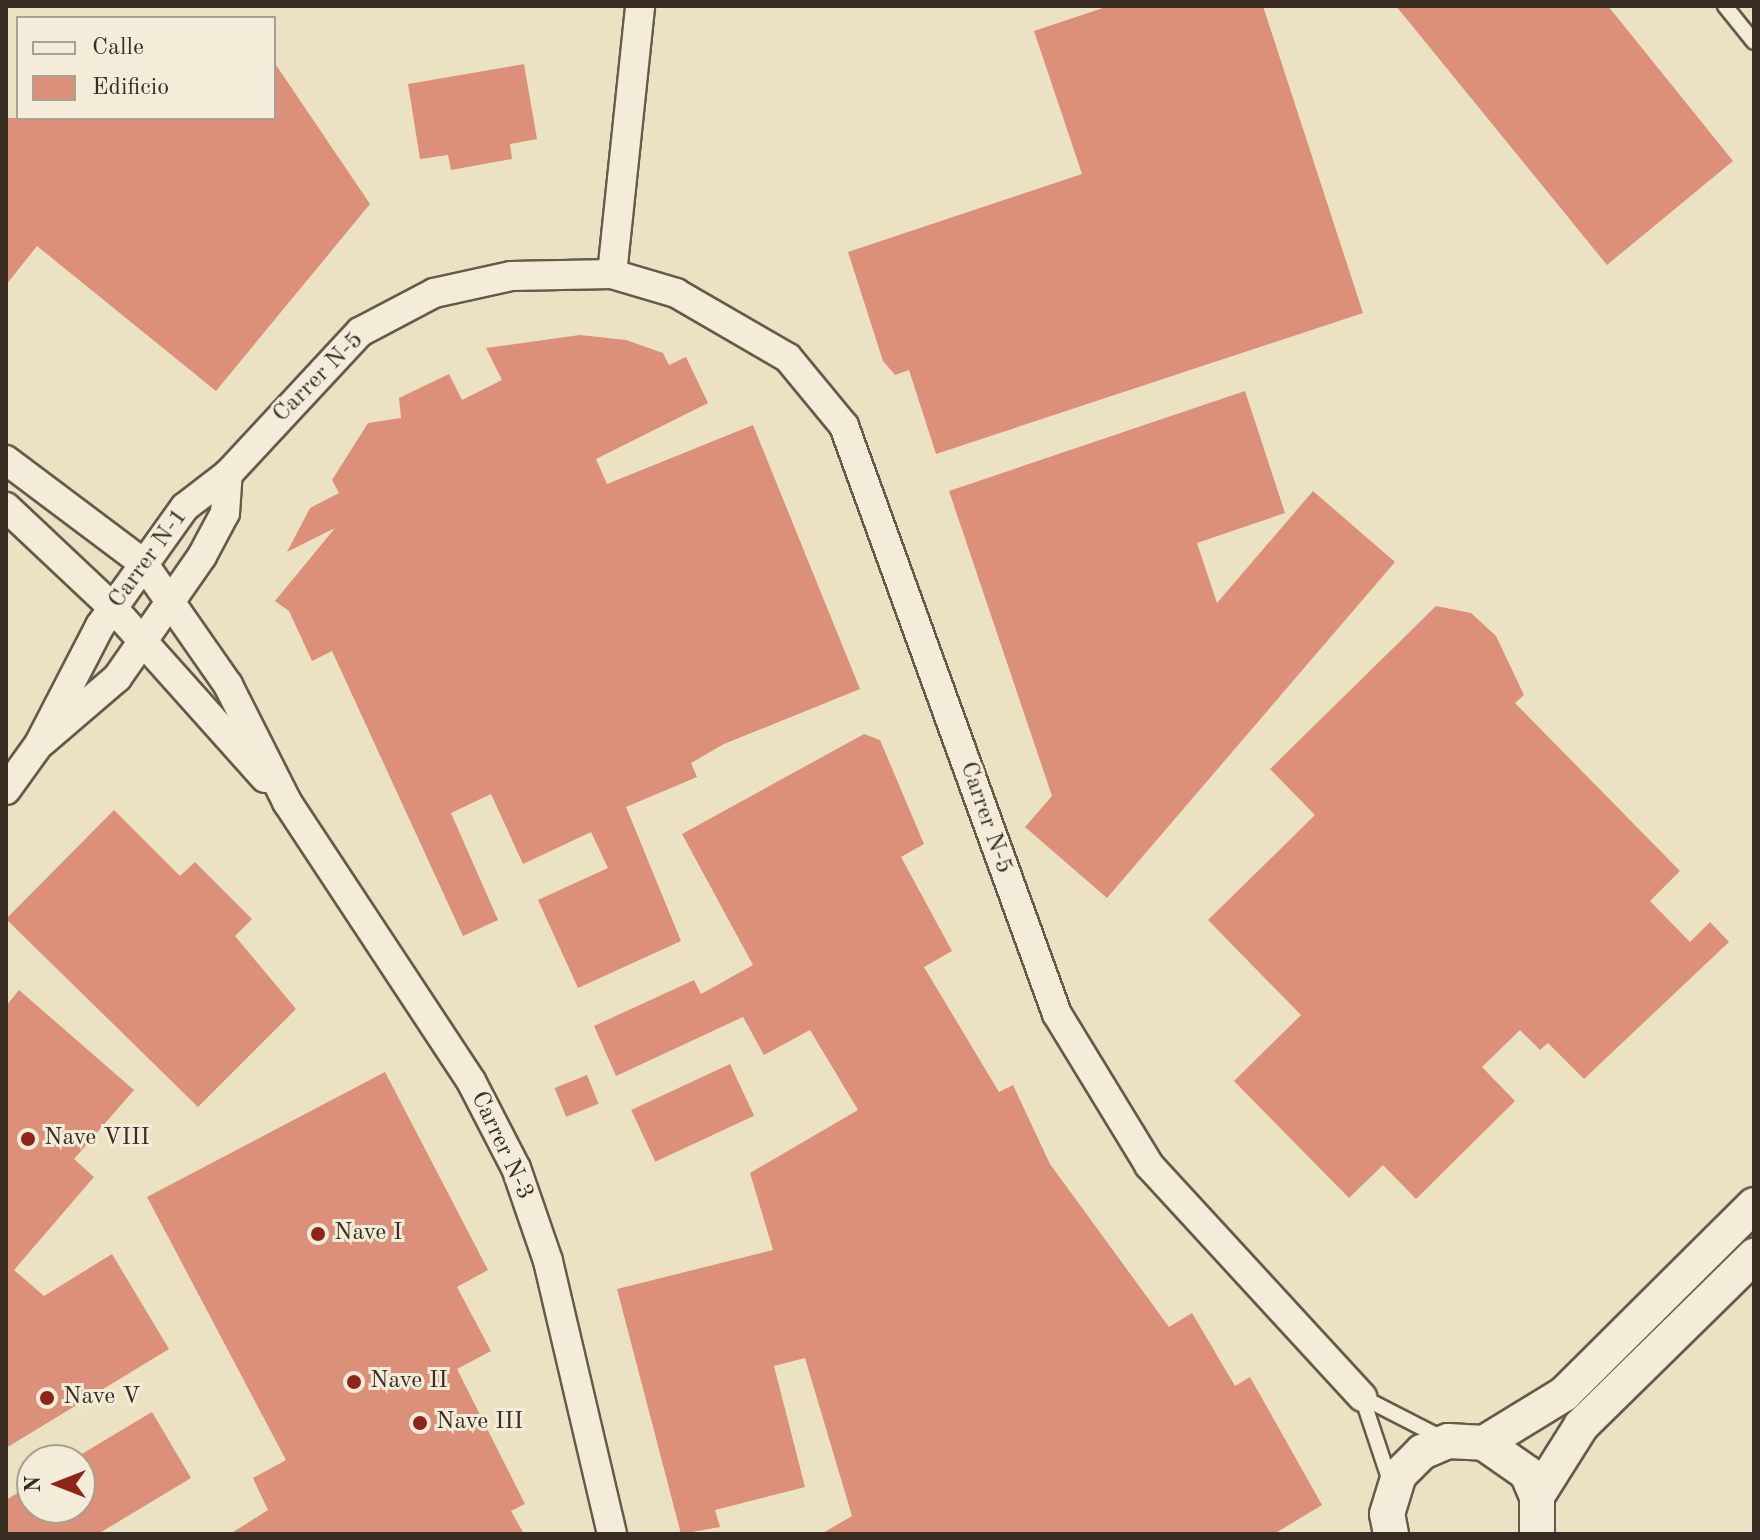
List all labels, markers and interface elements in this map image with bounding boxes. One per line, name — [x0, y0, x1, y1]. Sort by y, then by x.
legend — [16, 16, 276, 120]
text: Calle — [92, 36, 144, 60]
text: Edificio — [92, 76, 169, 100]
street label: Carrer N-5 — [268, 327, 370, 429]
street label: Carrer N-1 — [103, 503, 195, 615]
street label: Carrer N-5 — [952, 758, 1018, 878]
street label: Carrer N-3 — [463, 1087, 539, 1205]
place label: Nave VIII — [44, 1125, 150, 1153]
marker: Nave VIII — [19, 1130, 37, 1148]
place label: Nave I — [334, 1220, 402, 1248]
marker: Nave I — [309, 1225, 327, 1243]
place label: Nave II — [370, 1368, 448, 1396]
marker: Nave II — [345, 1373, 363, 1391]
place label: Nave V — [63, 1384, 140, 1412]
marker: Nave V — [38, 1389, 56, 1407]
place label: Nave III — [436, 1409, 523, 1437]
marker: Nave III — [411, 1414, 429, 1432]
north arrow — [16, 1444, 96, 1524]
text: N — [23, 1476, 45, 1492]

